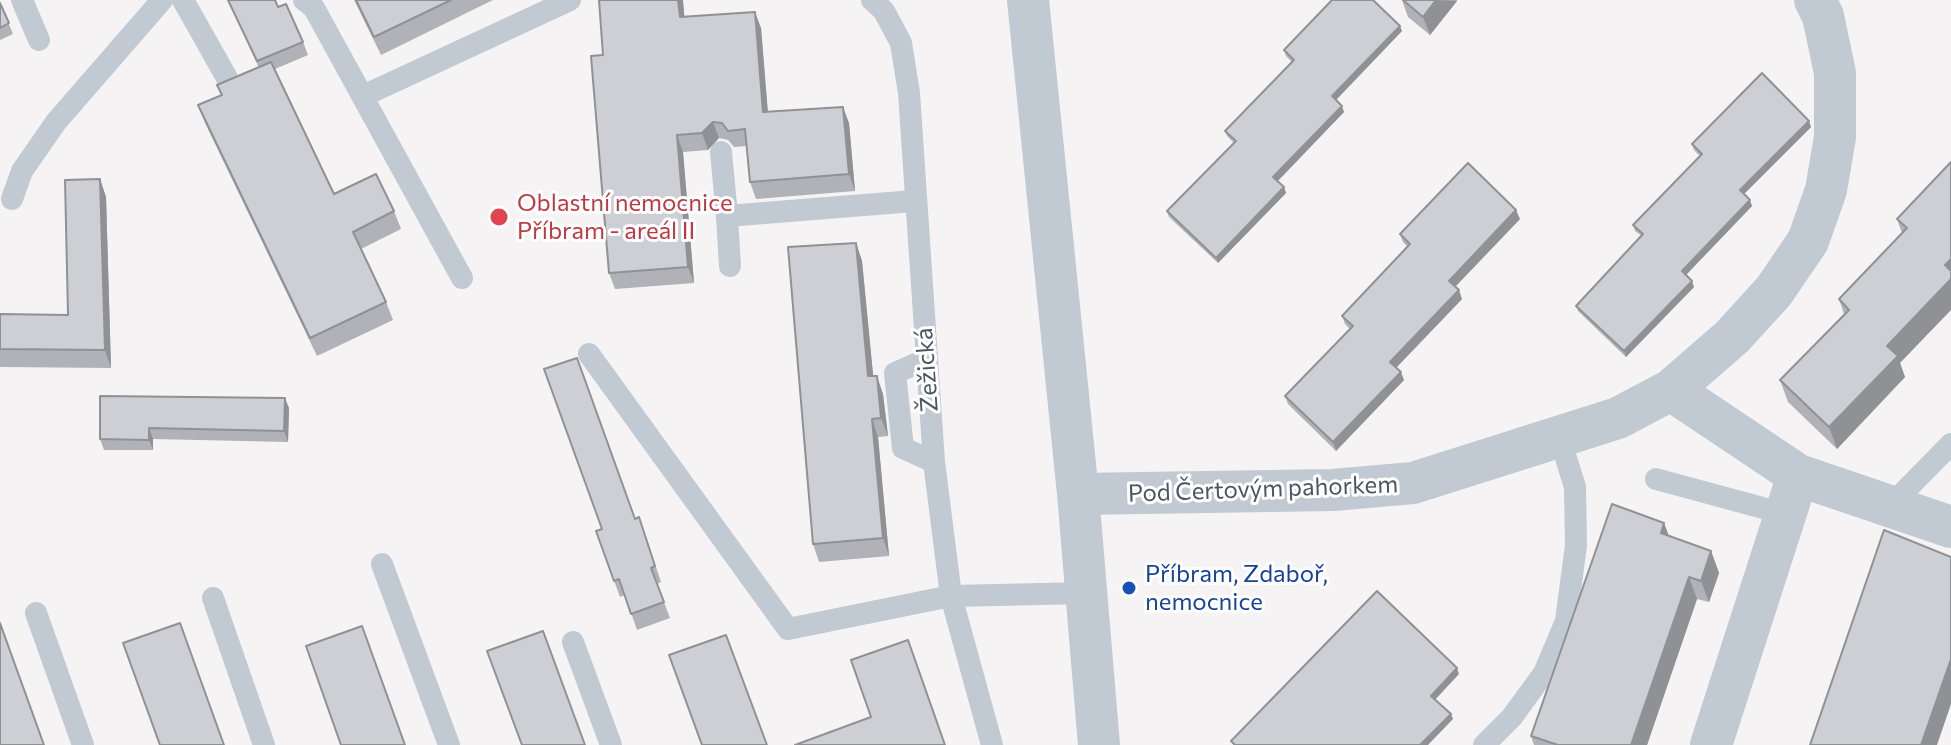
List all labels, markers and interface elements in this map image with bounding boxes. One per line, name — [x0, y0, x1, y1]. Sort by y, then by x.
place label: Oblastní nemocnice Příbram - areál II — [517, 189, 733, 245]
marker: Oblastní nemocnice Příbram - areál II — [488, 206, 510, 228]
street label: Žežická — [910, 327, 944, 413]
street label: Pod Čertovým pahorkem — [1127, 470, 1399, 508]
place label: Příbram, Zdaboř, nemocnice — [1145, 560, 1328, 616]
marker: Příbram, Zdaboř, nemocnice — [1120, 579, 1138, 597]

